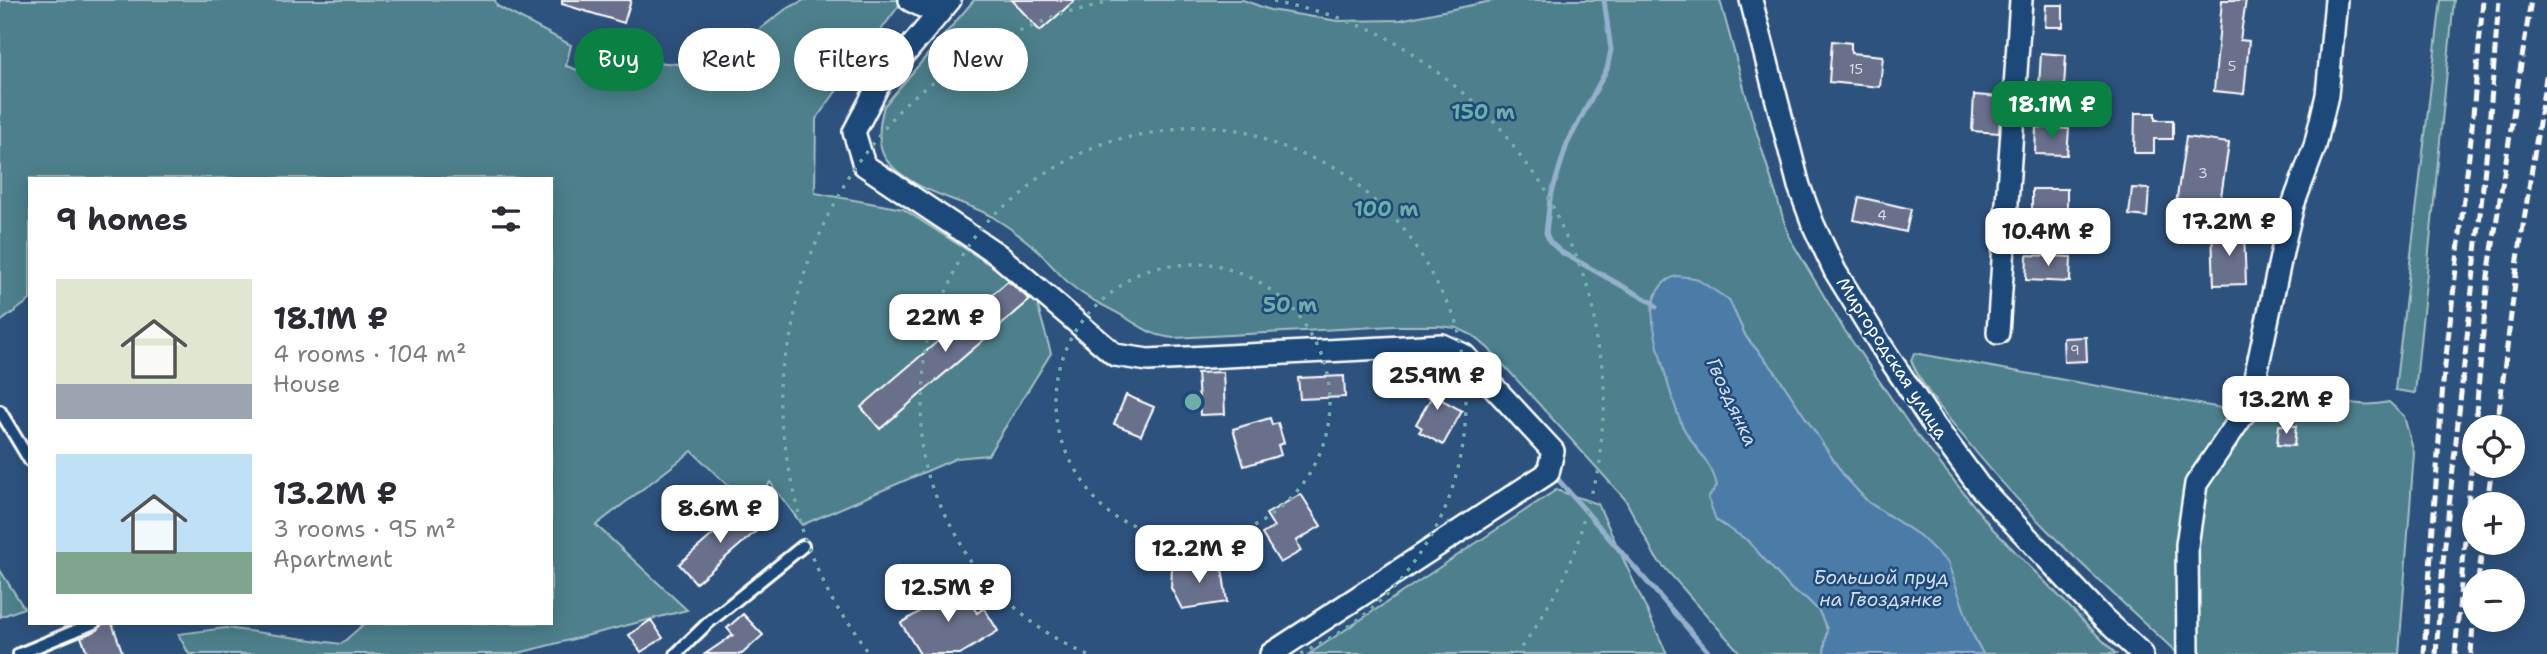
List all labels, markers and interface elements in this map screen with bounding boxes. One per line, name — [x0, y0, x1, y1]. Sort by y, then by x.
chip: Buy — [574, 28, 664, 91]
chip: Rent — [678, 28, 780, 91]
chip: Filters — [794, 28, 914, 91]
chip: New — [928, 28, 1028, 91]
house number: 5 — [2228, 57, 2236, 75]
house number: 15 — [1849, 60, 1863, 78]
pin: 18.1M ₽ — [1987, 82, 2117, 141]
text: 18.1M ₽ — [2008, 89, 2096, 119]
text: 150 m — [1451, 98, 1515, 126]
house number: 3 — [2198, 164, 2208, 182]
text: 100 m — [1354, 195, 1418, 223]
pin: 17.2M ₽ — [2164, 198, 2294, 258]
text: 9 homes — [56, 199, 188, 240]
icon: filters — [487, 200, 525, 238]
house number: 4 — [1877, 206, 1887, 224]
text: 17.2M ₽ — [2182, 206, 2276, 236]
pin: 10.4M ₽ — [1983, 208, 2113, 268]
text: 10.4M ₽ — [2001, 216, 2095, 246]
street label: Миргородская улица — [1831, 272, 1953, 444]
text: 50 m — [1263, 291, 1317, 319]
pin: 22M ₽ — [896, 294, 994, 354]
text: 18.1M ₽ — [273, 298, 388, 339]
text: 22M ₽ — [905, 302, 985, 332]
icon: home — [112, 307, 196, 391]
text: 4 rooms · 104 m² — [273, 339, 466, 369]
house number: 9 — [2070, 341, 2080, 359]
pin: 25.9M ₽ — [1372, 352, 1502, 412]
water label: Гвоздянка — [1701, 354, 1763, 450]
text: 25.9M ₽ — [1389, 360, 1485, 390]
text: House — [273, 369, 341, 399]
pin: 13.2M ₽ — [2221, 376, 2351, 436]
text: 13.2M ₽ — [2238, 384, 2334, 414]
centre of rings — [1181, 390, 1205, 414]
map controls — [2462, 415, 2525, 632]
button: locate — [2462, 415, 2525, 478]
text: 13.2M ₽ — [273, 473, 397, 514]
icon: home — [112, 482, 196, 566]
pin: 8.6M ₽ — [663, 486, 777, 545]
button: + — [2462, 492, 2525, 555]
text: 8.6M ₽ — [677, 493, 763, 523]
text: 3 rooms · 95 m² — [273, 514, 456, 544]
pin: 12.2M ₽ — [1134, 526, 1264, 585]
text: 12.2M ₽ — [1151, 533, 1247, 563]
text: Apartment — [273, 544, 393, 574]
pin: 12.5M ₽ — [883, 564, 1013, 624]
water label: Большой пруд на Гвоздянке — [1813, 565, 1949, 612]
button: − — [2462, 569, 2525, 632]
text: 12.5M ₽ — [901, 572, 995, 602]

